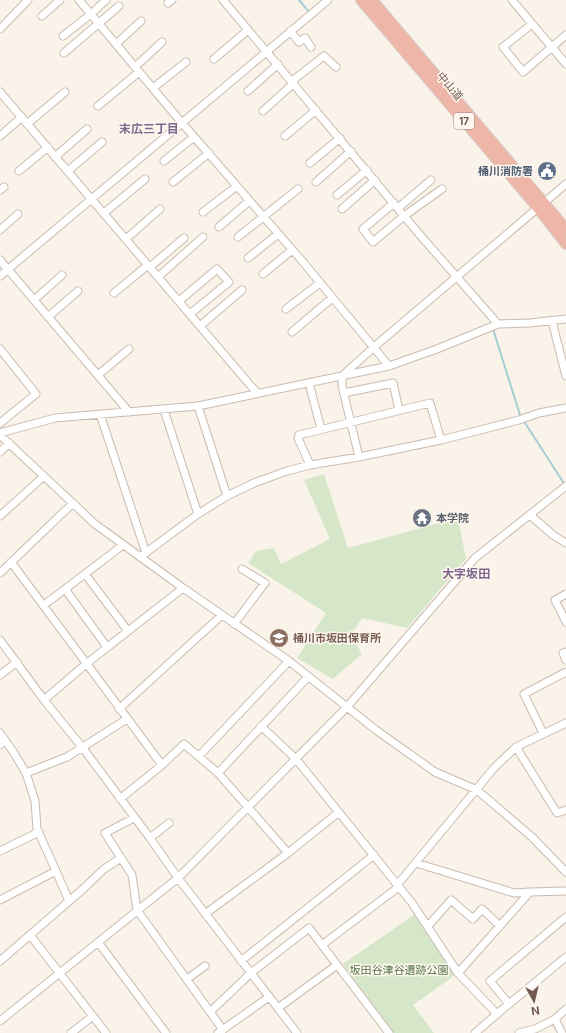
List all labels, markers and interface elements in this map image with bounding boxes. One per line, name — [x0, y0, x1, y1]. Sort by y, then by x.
street label: 中山道 — [434, 69, 466, 103]
road number: 17 — [454, 113, 474, 129]
district label: 末広三丁目 — [119, 121, 179, 136]
public building icon: 桶川消防署 — [536, 160, 558, 182]
place label: 桶川消防署 — [478, 164, 533, 178]
temple icon: 本学院 — [411, 507, 433, 529]
place label: 本学院 — [436, 511, 469, 525]
district label: 大字坂田 — [442, 566, 490, 581]
school or university icon: 桶川市坂田保育所 — [268, 627, 290, 649]
place label: 桶川市坂田保育所 — [293, 631, 381, 645]
park label: 坂田谷津谷遺跡公園 — [350, 963, 449, 977]
north arrow — [514, 981, 554, 1021]
text: N — [530, 1003, 541, 1018]

